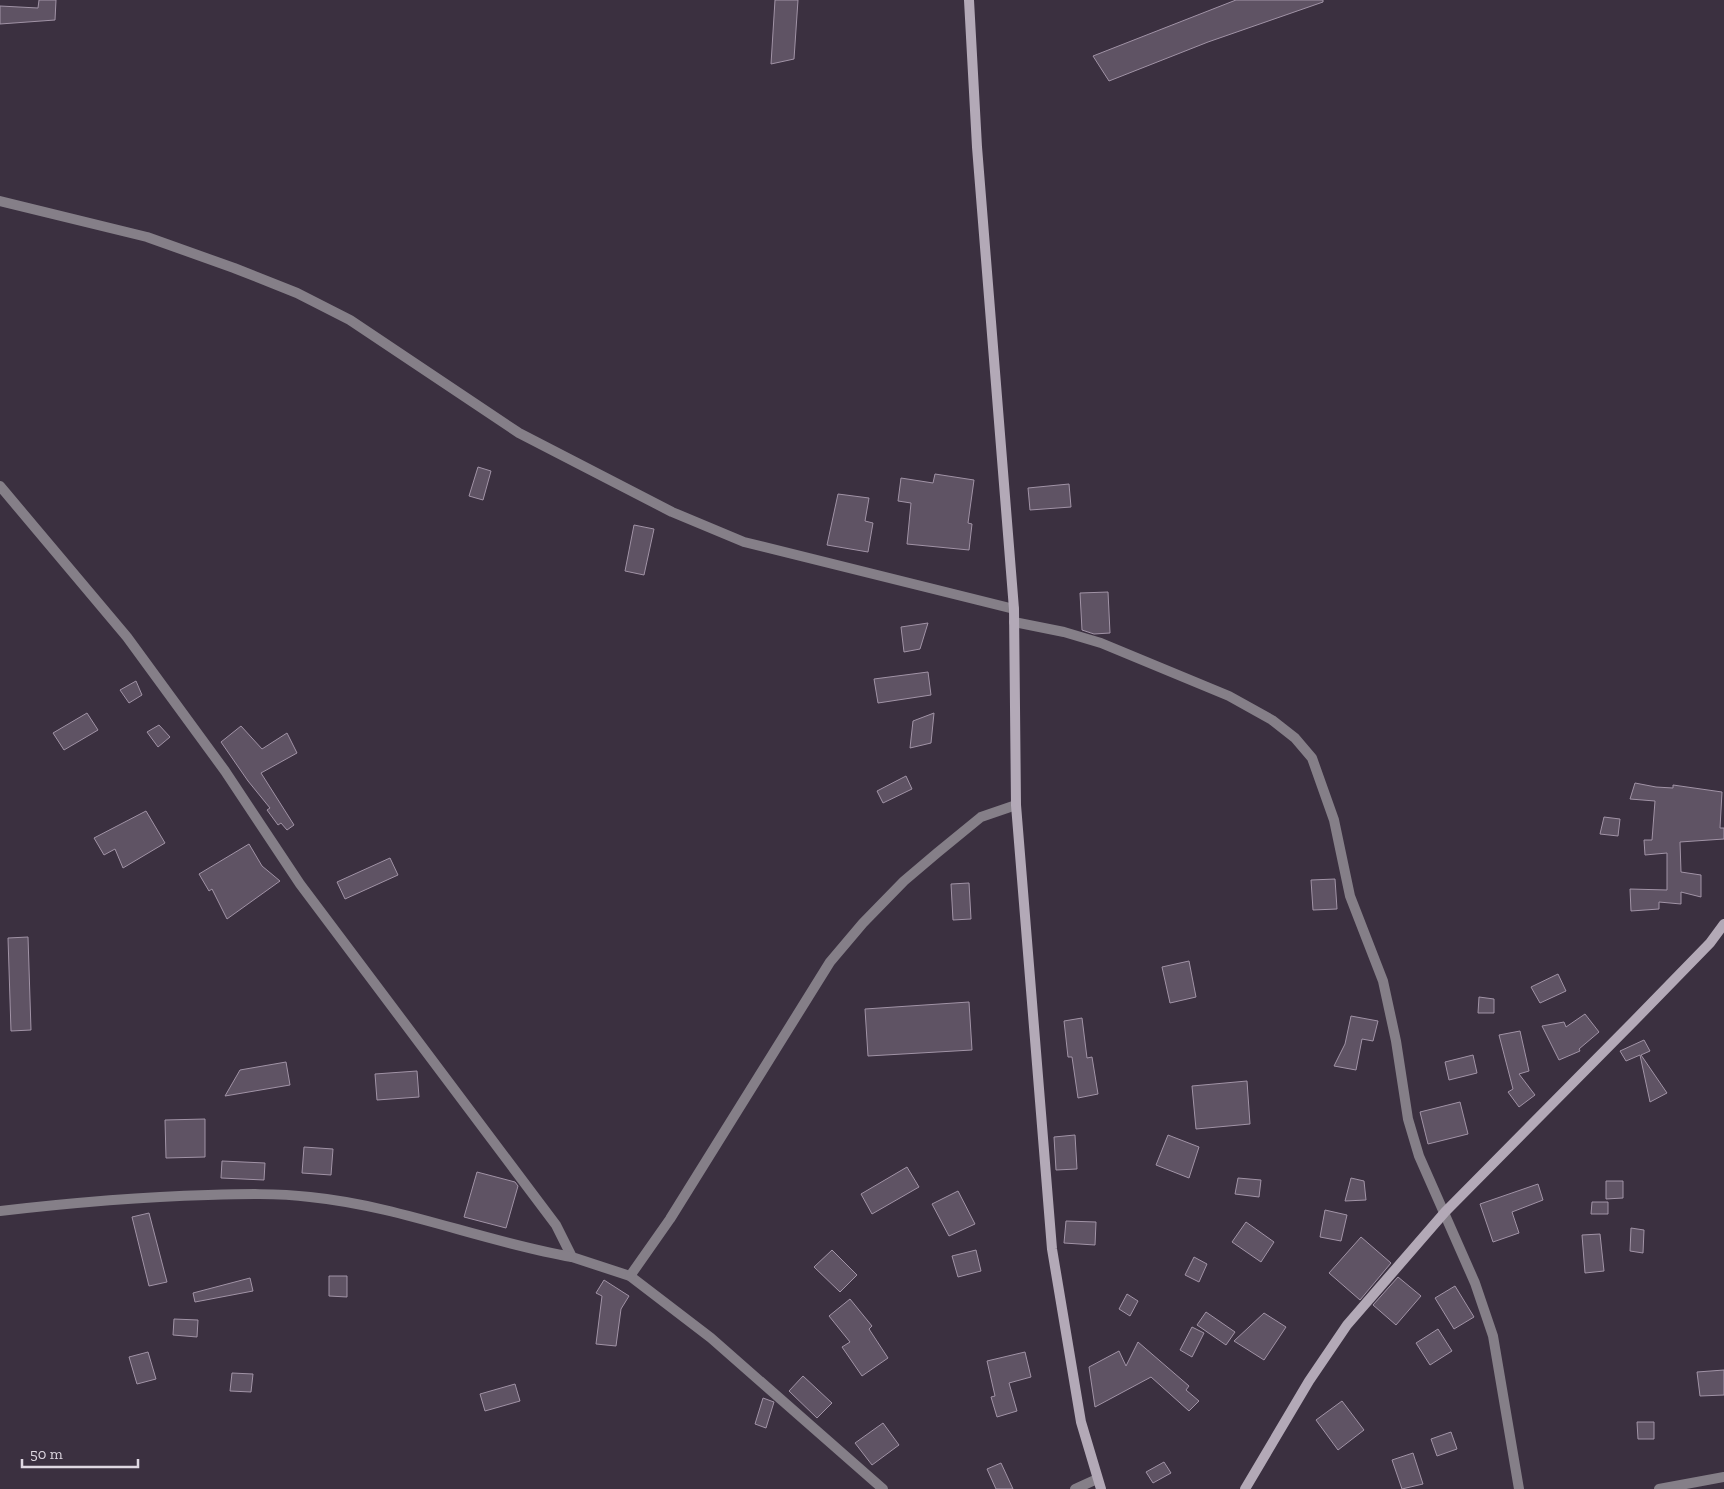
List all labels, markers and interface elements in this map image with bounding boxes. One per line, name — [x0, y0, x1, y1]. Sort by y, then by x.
scale bar — [22, 1436, 139, 1468]
text: 50 m — [30, 1445, 63, 1463]

